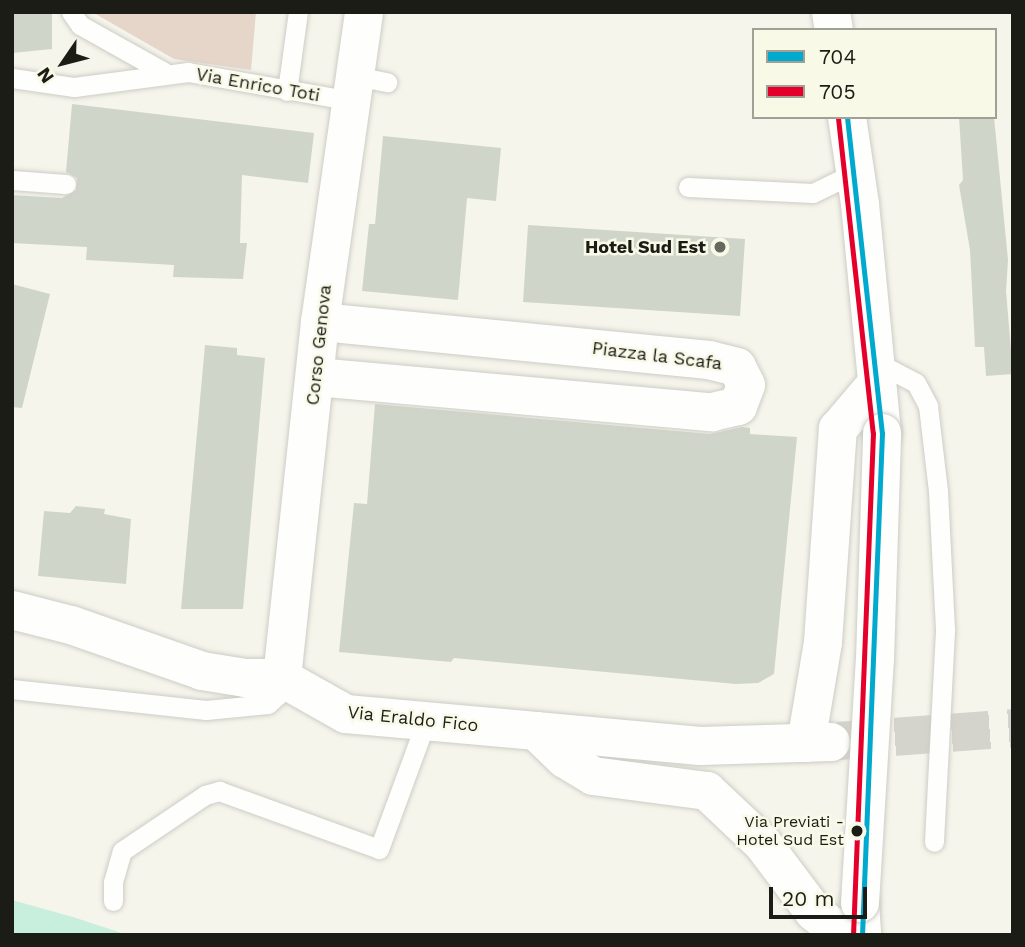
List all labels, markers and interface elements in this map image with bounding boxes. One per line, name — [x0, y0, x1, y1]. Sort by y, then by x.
north arrow — [28, 28, 98, 98]
legend — [752, 28, 997, 119]
text: 704 — [819, 44, 856, 69]
text: N — [32, 63, 59, 88]
street label: Via Enrico Toti — [194, 63, 322, 107]
text: 705 — [819, 79, 856, 104]
place label: Hotel Sud Est — [585, 236, 706, 258]
marker: Hotel Sud Est — [712, 239, 728, 255]
street label: Corso Genova — [302, 284, 336, 406]
street label: Piazza la Scafa — [590, 337, 724, 375]
street label: Via Eraldo Fico — [346, 701, 480, 737]
place label: Via Previati - Hotel Sud Est — [736, 812, 844, 850]
marker: Via Previati - Hotel Sud Est — [850, 824, 864, 838]
scale bar — [773, 874, 871, 918]
text: 20 m — [782, 886, 834, 911]

